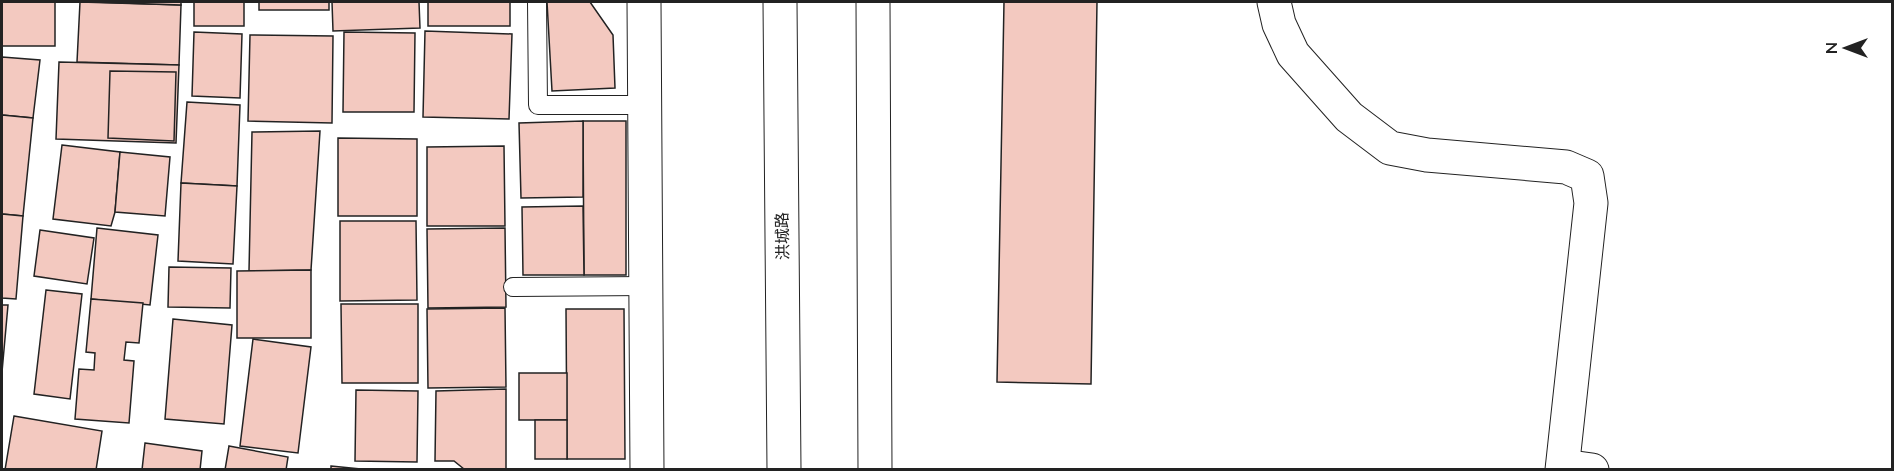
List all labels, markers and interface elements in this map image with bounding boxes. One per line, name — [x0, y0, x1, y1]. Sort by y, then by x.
north arrow — [1816, 18, 1876, 78]
text: N — [1821, 42, 1840, 54]
street label: 洪城路 — [772, 212, 791, 260]

